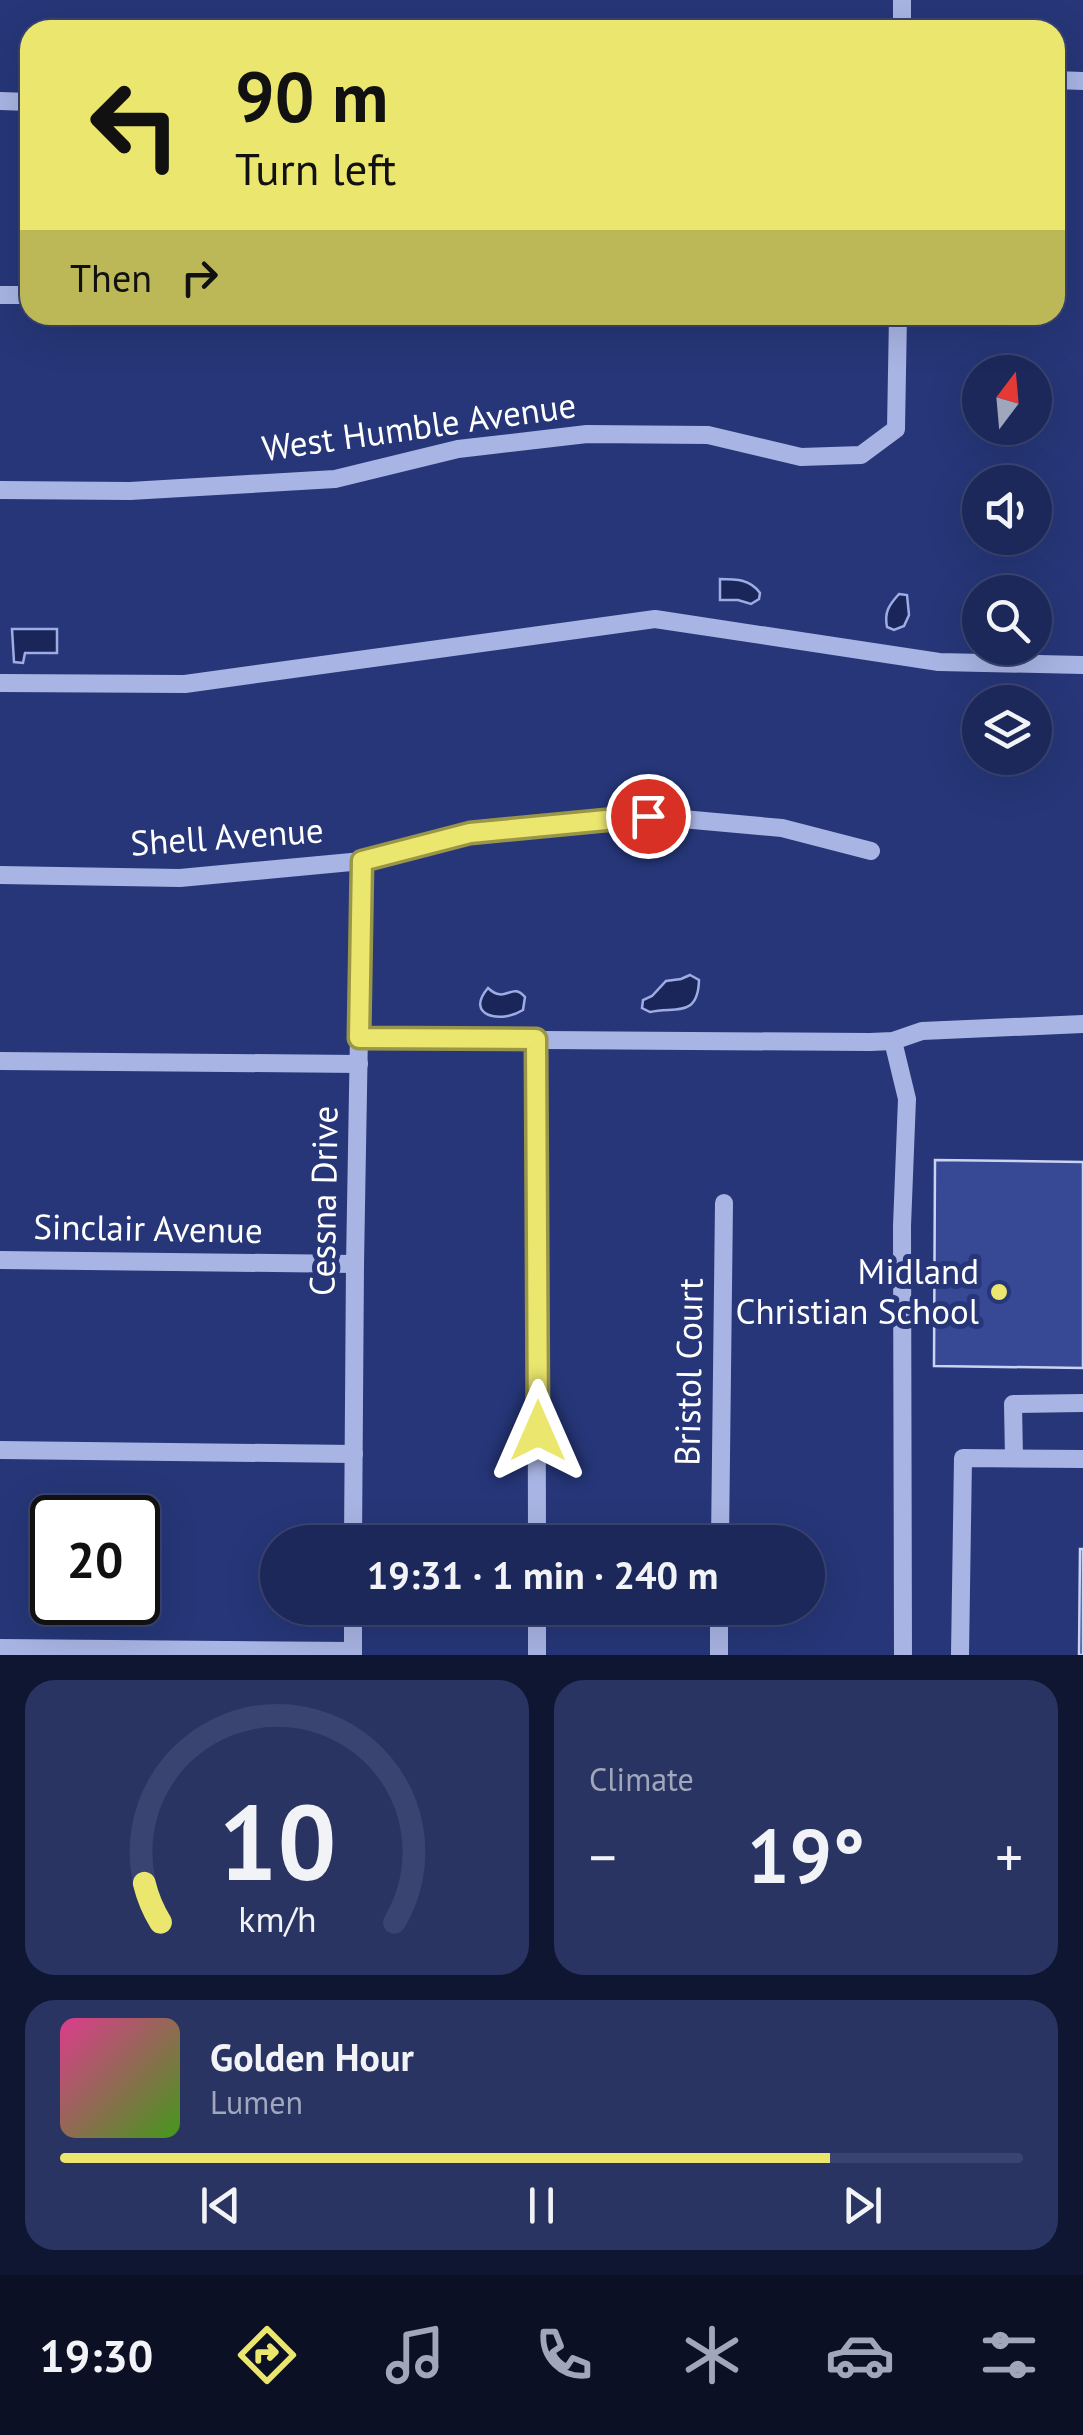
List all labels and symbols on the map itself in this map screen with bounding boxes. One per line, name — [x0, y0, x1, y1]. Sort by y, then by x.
north arrow — [962, 355, 1052, 445]
street label: West Humble Avenue — [259, 381, 579, 471]
pin — [606, 774, 691, 859]
street label: Shell Avenue — [129, 806, 325, 866]
street label: Cessna Drive — [298, 1105, 348, 1297]
street label: Sinclair Avenue — [33, 1203, 263, 1253]
place label: Midland Christian School — [736, 1248, 979, 1334]
street label: Bristol Court — [663, 1278, 713, 1466]
marker: Midland Christian School — [988, 1281, 1010, 1303]
position arrow — [486, 1379, 590, 1483]
speed limit sign: 20 — [30, 1495, 160, 1625]

